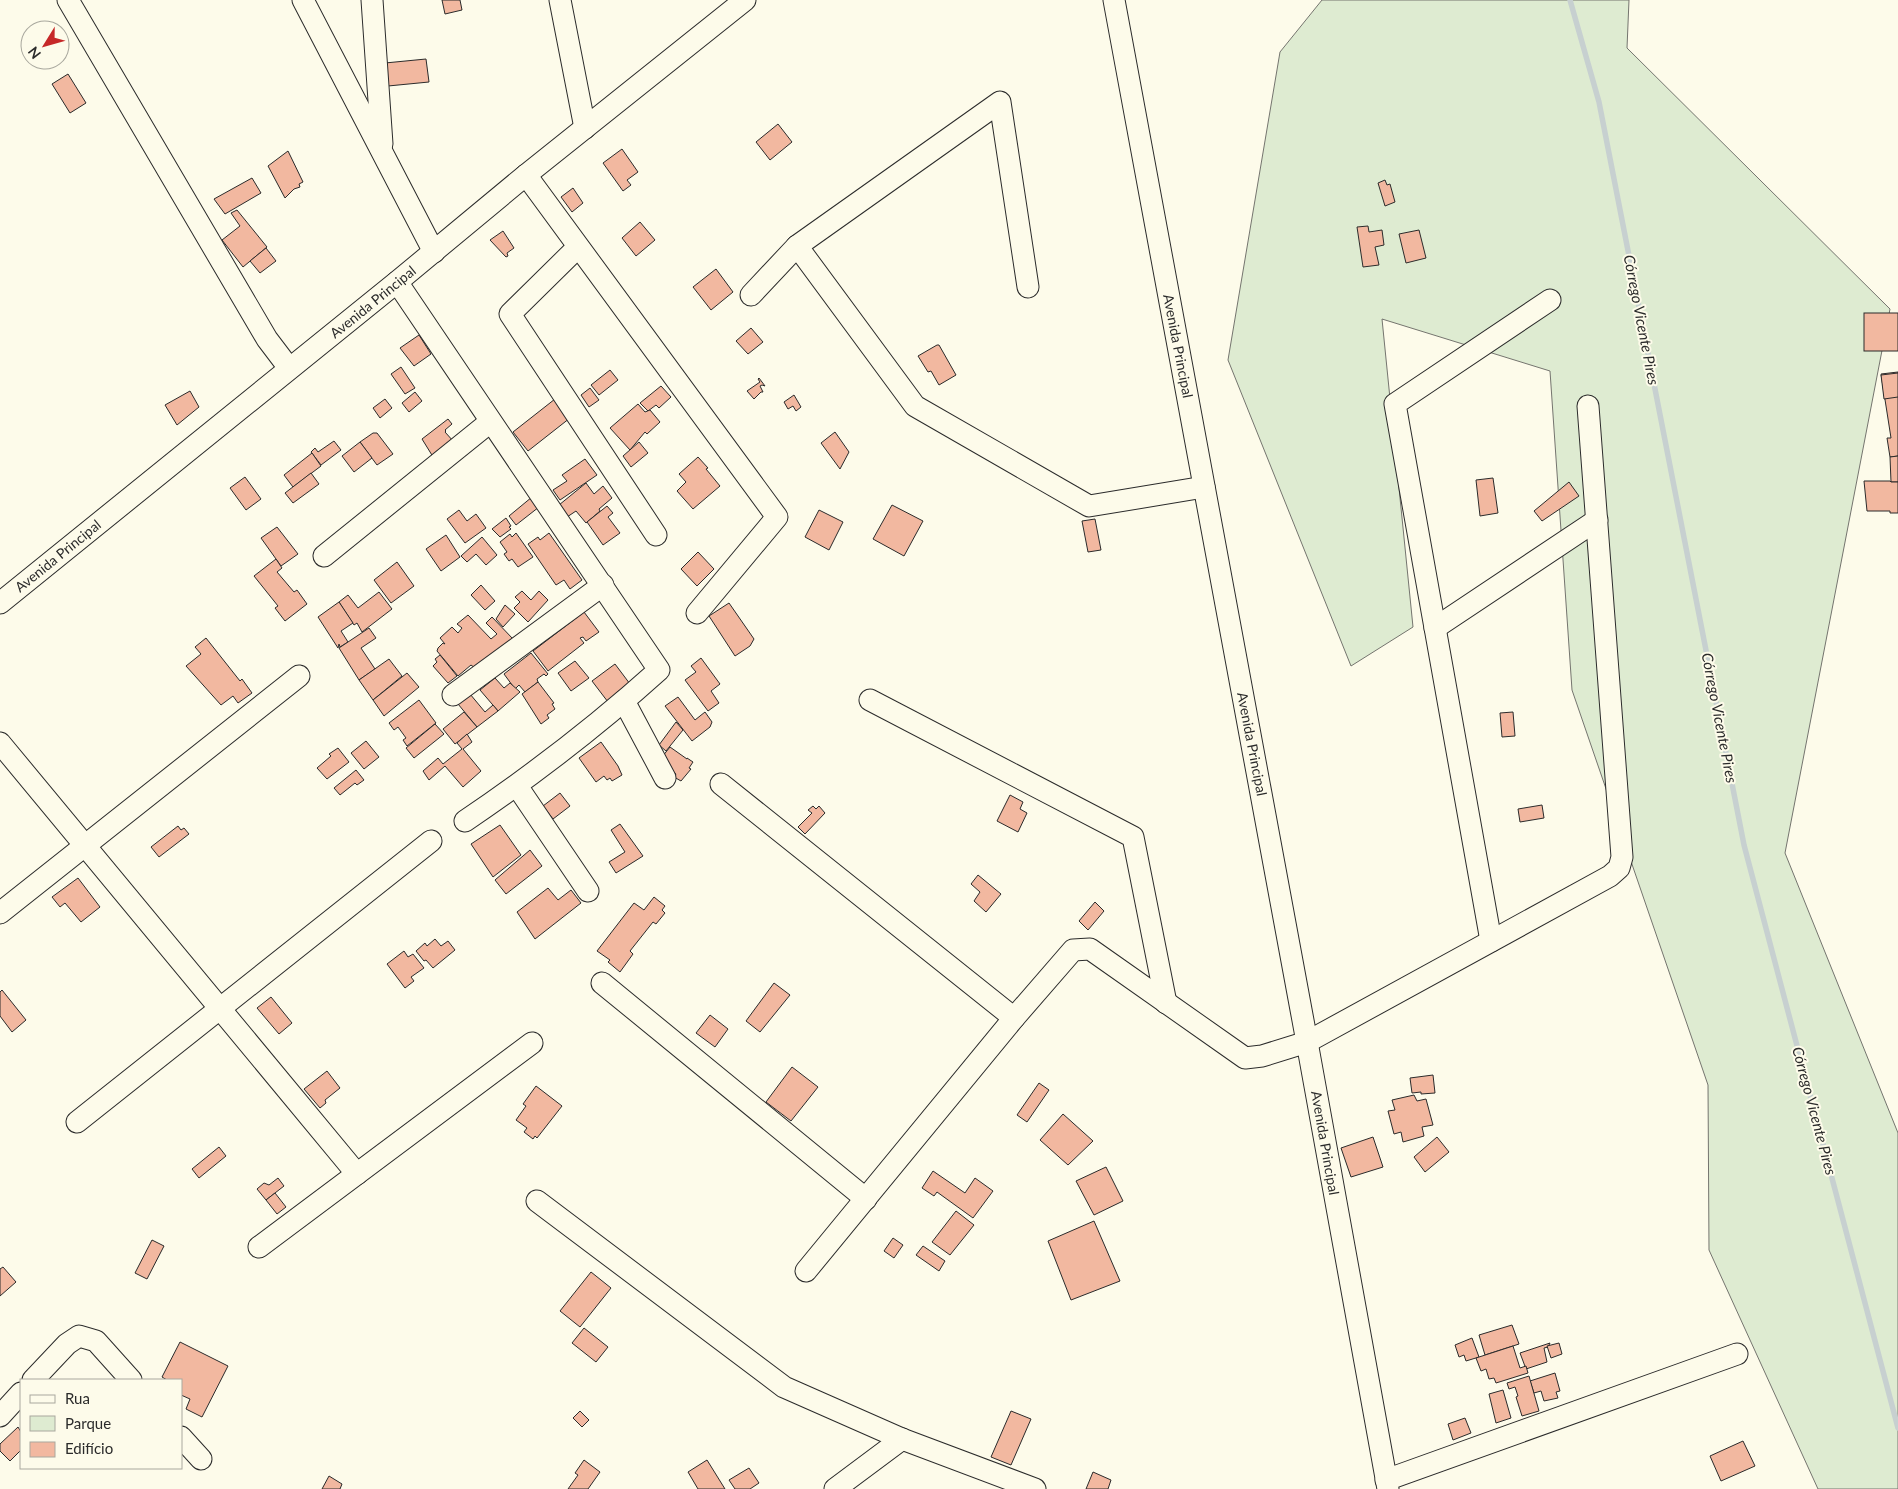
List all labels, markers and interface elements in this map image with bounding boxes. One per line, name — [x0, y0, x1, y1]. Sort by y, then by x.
north arrow — [20, 20, 70, 70]
text: N — [24, 44, 44, 63]
water label: Córrego Vicente Pires — [1621, 253, 1663, 386]
street label: Avenida Principal — [326, 262, 419, 341]
street label: Avenida Principal — [1160, 292, 1197, 399]
street label: Avenida Principal — [11, 516, 104, 595]
water label: Córrego Vicente Pires — [1699, 651, 1741, 784]
street label: Avenida Principal — [1234, 690, 1271, 797]
water label: Córrego Vicente Pires — [1789, 1045, 1841, 1177]
street label: Avenida Principal — [1308, 1089, 1343, 1196]
legend — [20, 1379, 182, 1469]
text: Rua — [65, 1389, 90, 1407]
text: Parque — [65, 1414, 111, 1432]
text: Edifício — [65, 1439, 113, 1457]

